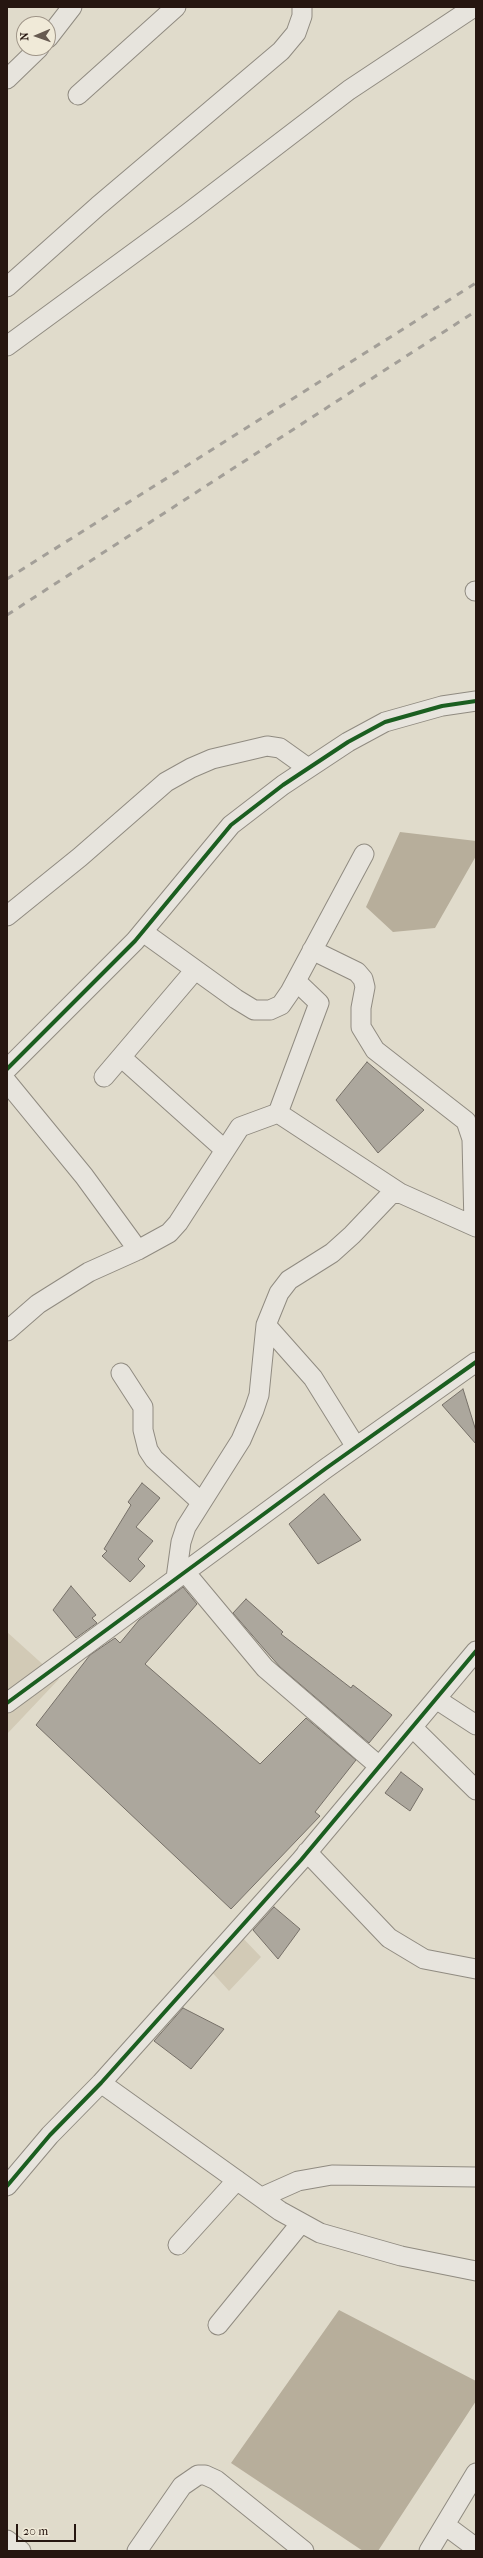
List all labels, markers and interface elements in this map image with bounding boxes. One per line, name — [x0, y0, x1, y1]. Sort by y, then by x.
north arrow — [16, 16, 56, 56]
text: N — [18, 32, 31, 41]
scale bar — [18, 2516, 78, 2542]
text: 20 m — [23, 2524, 48, 2538]

